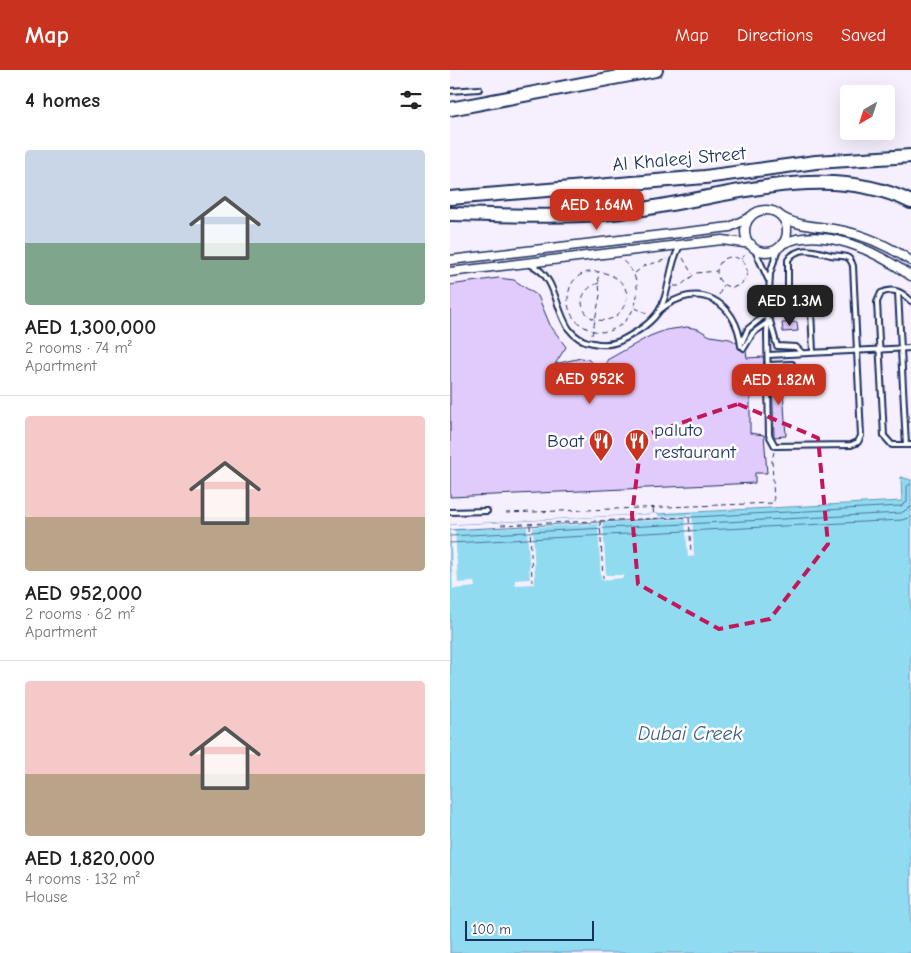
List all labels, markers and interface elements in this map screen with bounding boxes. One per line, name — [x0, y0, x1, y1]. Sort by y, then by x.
text: Map — [25, 21, 69, 49]
text: Map — [675, 25, 709, 46]
text: Directions — [737, 25, 813, 46]
text: Saved — [841, 25, 886, 46]
north arrow — [840, 85, 895, 140]
map controls — [840, 85, 895, 140]
icon: filters — [397, 86, 425, 114]
text: 4 homes — [25, 88, 100, 112]
street label: Al Khaleej Street — [611, 142, 747, 176]
icon: home — [180, 183, 270, 273]
pin: AED 1.64M — [540, 189, 654, 231]
text: AED 1.64M — [561, 196, 633, 214]
pin: AED 1.3M — [738, 284, 842, 327]
text: AED 1.3M — [758, 292, 822, 310]
text: AED 1,300,000 — [25, 315, 156, 339]
text: 2 rooms · 74 m² — [25, 339, 132, 357]
text: Apartment — [25, 357, 97, 375]
pin: AED 952K — [538, 362, 642, 405]
pin: AED 1.82M — [722, 364, 836, 406]
text: AED 952K — [556, 370, 624, 388]
text: AED 1.82M — [743, 371, 815, 389]
place label: paluto restaurant — [654, 419, 736, 463]
restaurant icon: Boat — [588, 428, 614, 462]
restaurant icon: paluto restaurant — [624, 428, 650, 462]
place label: Boat — [547, 430, 585, 452]
icon: home — [180, 448, 270, 538]
text: AED 952,000 — [25, 581, 142, 605]
text: 2 rooms · 62 m² — [25, 605, 135, 623]
text: Apartment — [25, 623, 97, 641]
icon: home — [180, 713, 270, 803]
water label: Dubai Creek — [638, 722, 743, 745]
text: AED 1,820,000 — [25, 846, 155, 870]
text: 4 rooms · 132 m² — [25, 870, 140, 888]
text: House — [25, 888, 68, 906]
scale bar — [465, 918, 594, 941]
text: 100 m — [472, 921, 511, 938]

